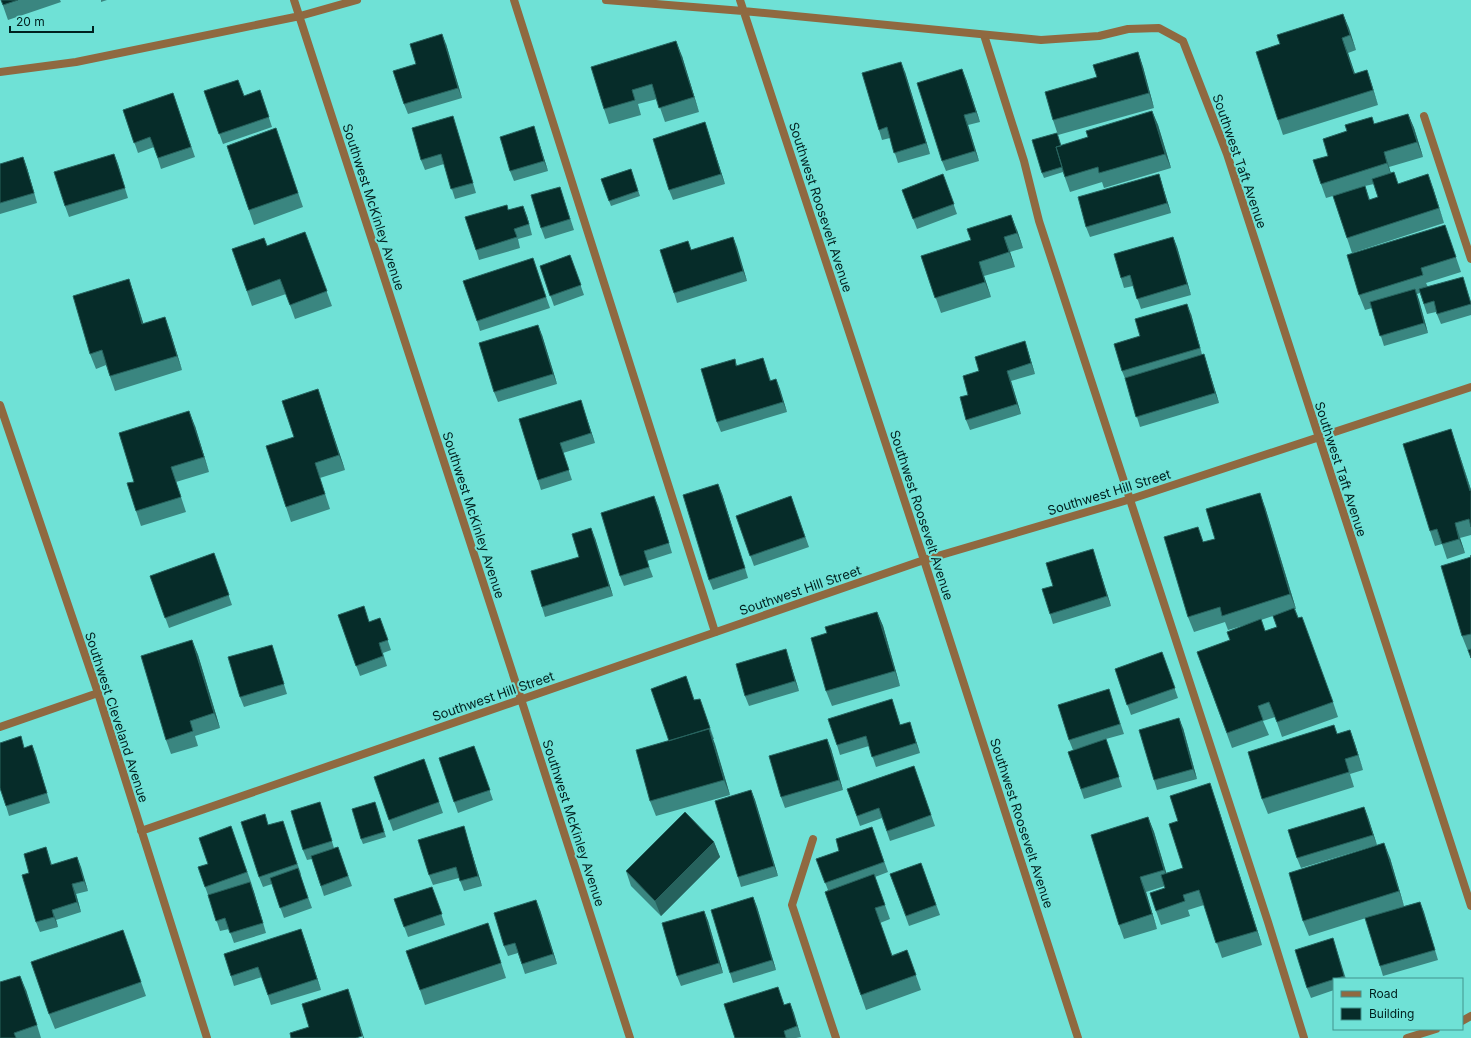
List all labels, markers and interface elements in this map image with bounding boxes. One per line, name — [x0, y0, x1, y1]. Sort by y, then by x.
scale bar — [10, 8, 93, 34]
text: 20 m — [16, 14, 45, 29]
street label: Southwest Taft Avenue — [1209, 92, 1271, 230]
street label: Southwest Roosevelt Avenue — [786, 120, 856, 294]
street label: Southwest McKinley Avenue — [339, 122, 409, 292]
street label: Southwest Taft Avenue — [1312, 399, 1370, 539]
street label: Southwest Roosevelt Avenue — [887, 428, 957, 602]
street label: Southwest McKinley Avenue — [439, 430, 509, 600]
street label: Southwest Hill Street — [1045, 466, 1173, 518]
street label: Southwest Hill Street — [737, 562, 863, 618]
street label: Southwest Cleveland Avenue — [82, 630, 152, 804]
street label: Southwest Hill Street — [430, 668, 556, 724]
street label: Southwest Roosevelt Avenue — [987, 736, 1057, 910]
street label: Southwest McKinley Avenue — [539, 738, 609, 908]
legend — [1333, 978, 1463, 1030]
text: Road — [1369, 986, 1398, 1001]
text: Building — [1369, 1006, 1414, 1021]

